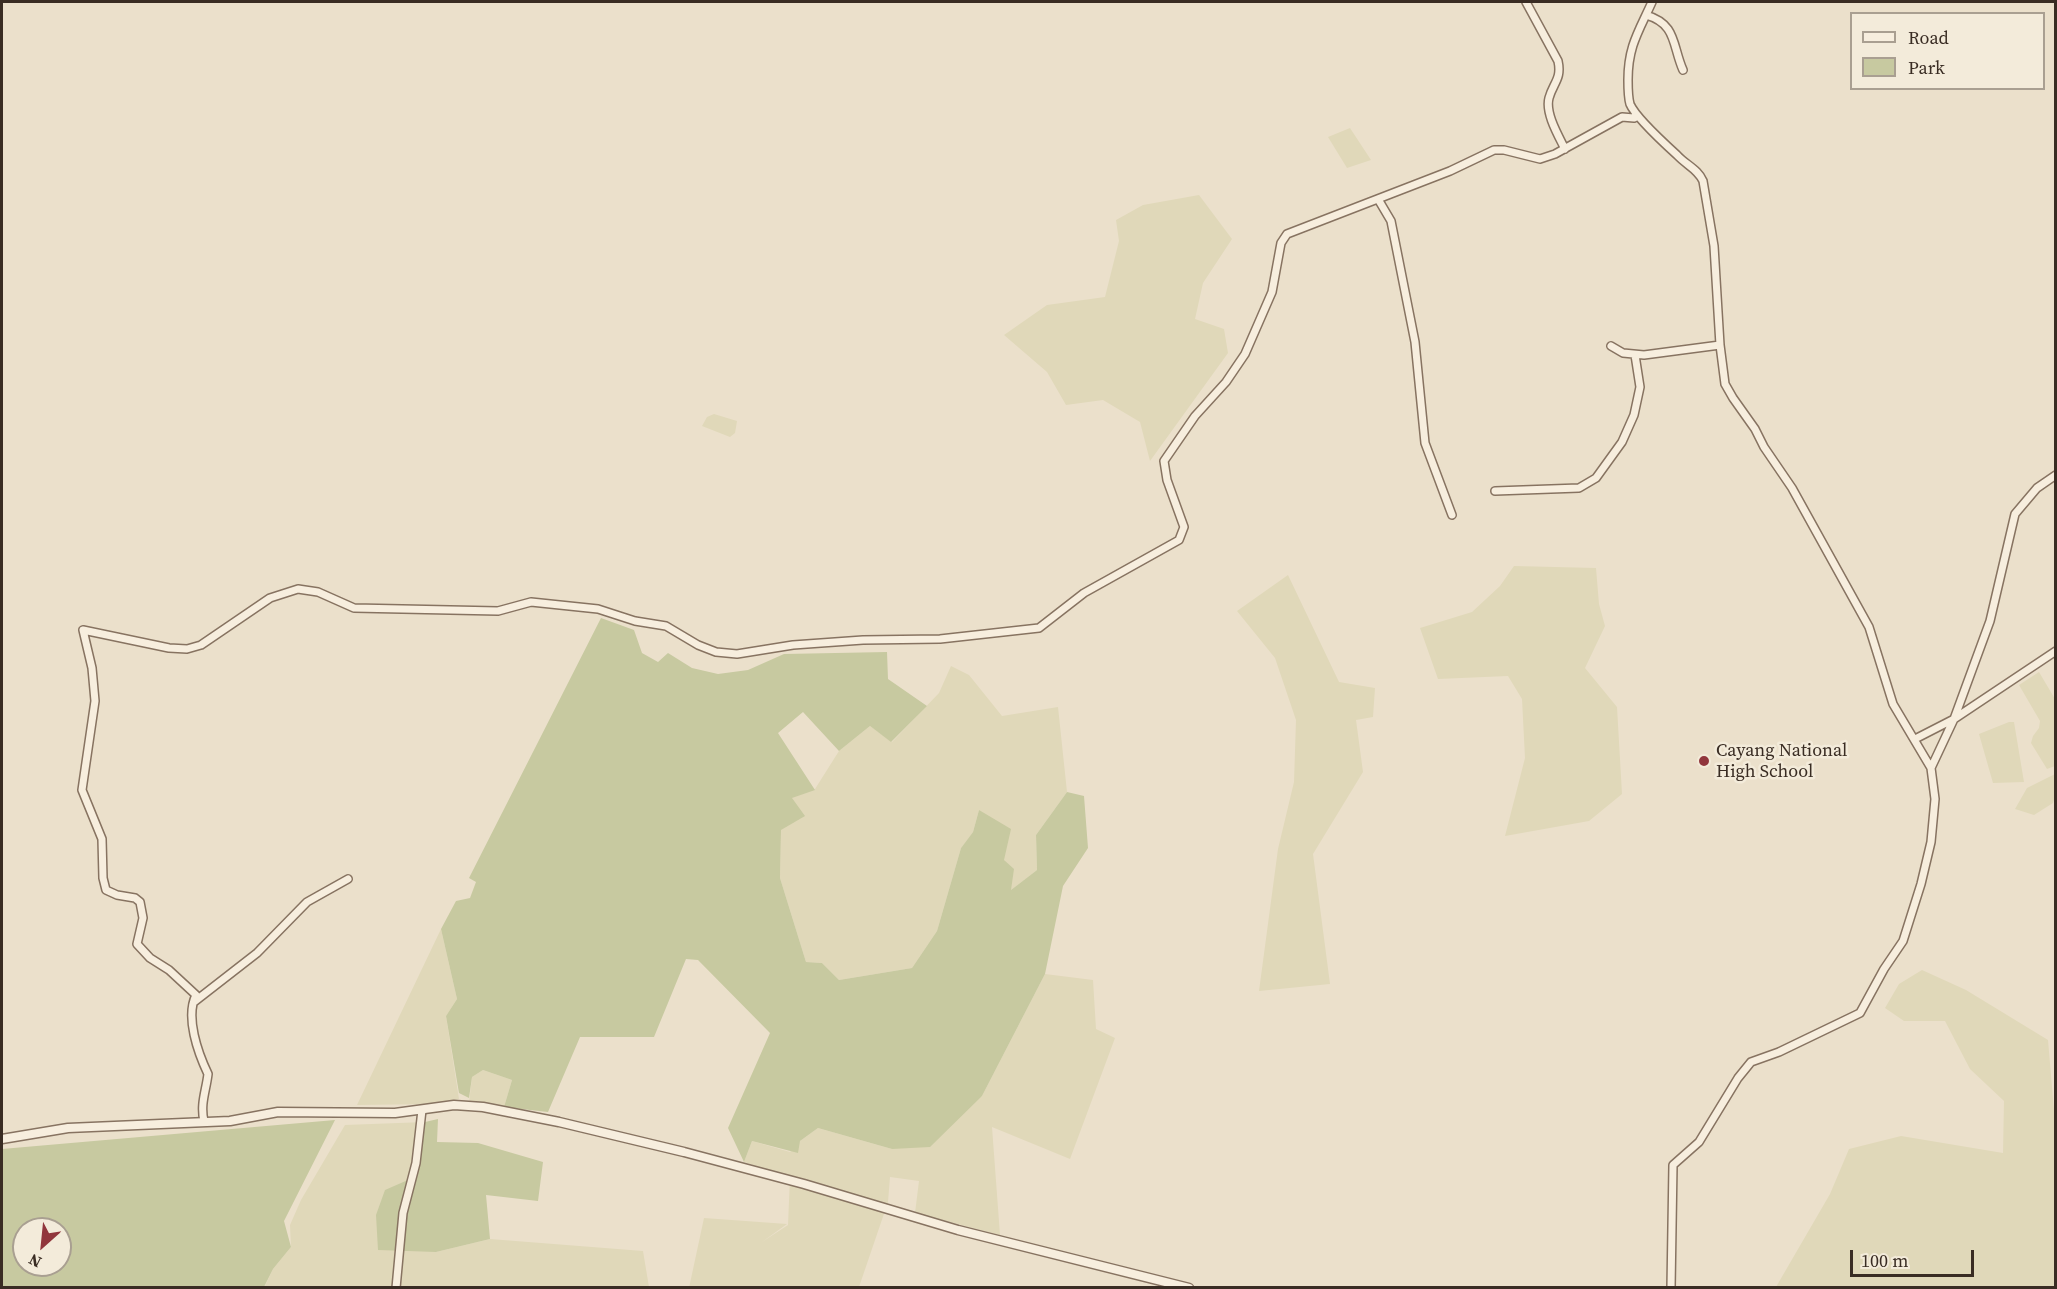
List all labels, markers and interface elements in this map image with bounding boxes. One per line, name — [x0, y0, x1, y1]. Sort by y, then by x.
legend — [1850, 12, 2045, 90]
text: Road — [1908, 25, 1949, 50]
text: Park — [1908, 55, 1945, 80]
place label: Cayang National High School — [1716, 740, 1847, 783]
marker: Cayang National High School — [1697, 754, 1711, 768]
north arrow — [12, 1217, 72, 1277]
scale bar — [1853, 1238, 1978, 1276]
text: 100 m — [1861, 1248, 1908, 1273]
text: N — [25, 1249, 45, 1274]

